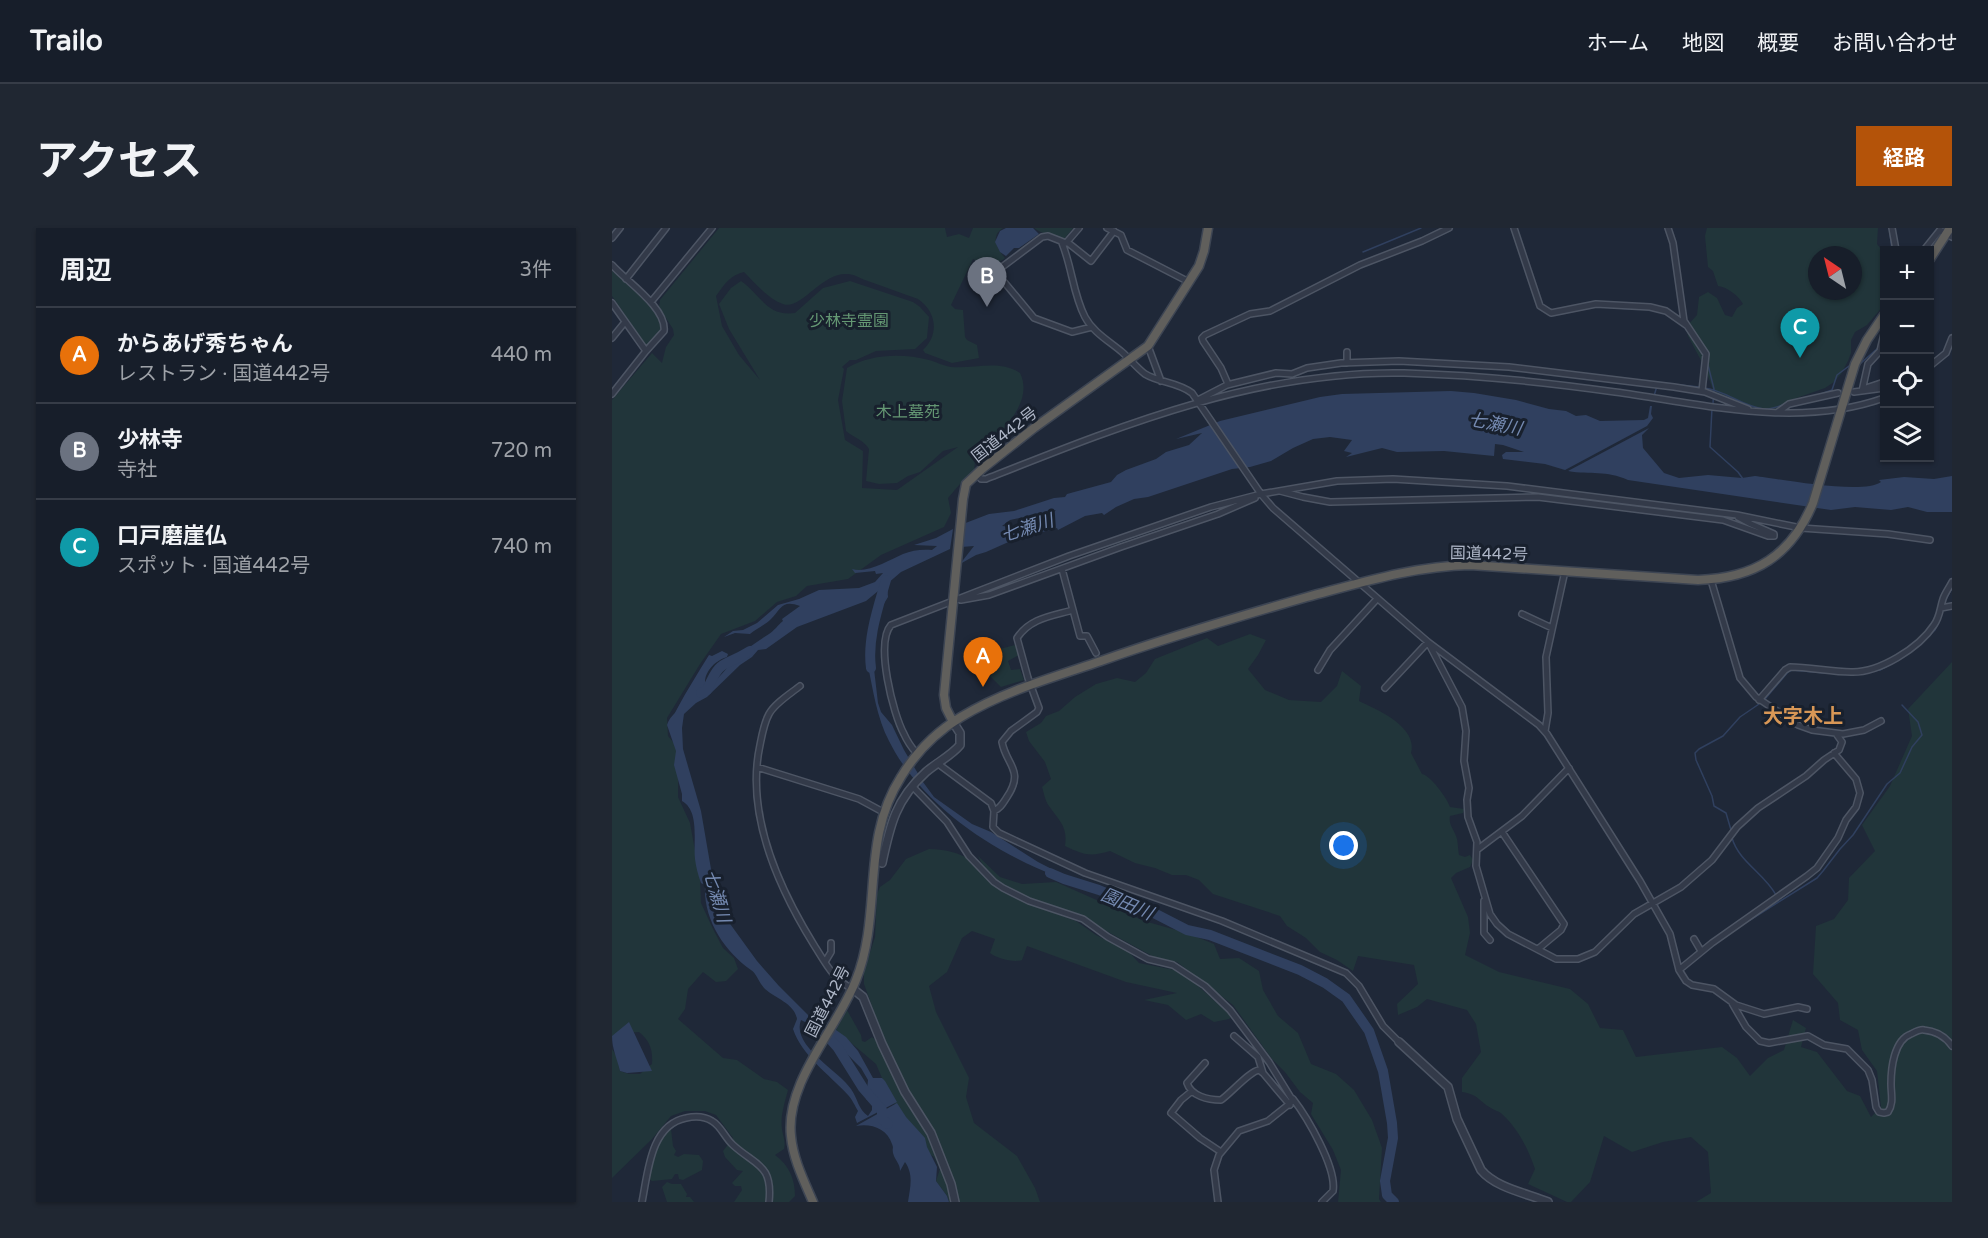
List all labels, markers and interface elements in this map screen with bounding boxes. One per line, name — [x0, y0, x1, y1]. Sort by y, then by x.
text: Trailo — [30, 24, 103, 58]
text: ホーム — [1587, 31, 1649, 56]
text: 地図 — [1682, 31, 1724, 56]
text: 概要 — [1757, 31, 1799, 56]
text: お問い合わせ — [1832, 31, 1958, 56]
button: 経路 — [1856, 126, 1952, 186]
text: アクセス — [36, 136, 202, 187]
north arrow — [1808, 246, 1862, 300]
map controls — [1880, 246, 1934, 462]
button: + — [1880, 246, 1934, 300]
text: 周辺 — [60, 255, 112, 286]
pin: B — [968, 257, 1006, 307]
text: 3件 — [519, 258, 552, 282]
button: − — [1880, 300, 1934, 354]
pin: C — [1780, 308, 1820, 358]
park label: 少林寺霊園 — [809, 311, 889, 331]
text: からあげ秀ちゃん — [117, 331, 293, 357]
text: A — [72, 343, 87, 367]
text: 440 m — [491, 343, 552, 367]
button: locate — [1880, 354, 1934, 408]
text: レストラン · 国道442号 — [117, 362, 330, 386]
park label: 木上墓苑 — [876, 402, 940, 422]
street label: 国道442号 — [968, 403, 1042, 467]
water label: 七瀬川 — [1466, 408, 1526, 440]
button: layers — [1880, 408, 1934, 462]
text: 少林寺 — [117, 427, 183, 453]
text: B — [73, 439, 86, 463]
text: 720 m — [491, 439, 552, 463]
text: 寺社 — [117, 458, 157, 482]
water label: 七瀬川 — [998, 509, 1058, 547]
text: 口戸磨崖仏 — [117, 523, 227, 549]
text: C — [73, 535, 86, 559]
text: 740 m — [491, 535, 552, 559]
street label: 国道442号 — [1450, 543, 1528, 565]
text: スポット · 国道442号 — [117, 554, 310, 578]
pin: A — [964, 638, 1003, 687]
district label: 大字木上 — [1763, 705, 1843, 729]
your location — [1329, 831, 1358, 860]
water label: 七瀬川 — [699, 867, 736, 927]
water label: 園田川 — [1098, 883, 1158, 925]
street label: 国道442号 — [801, 962, 855, 1041]

